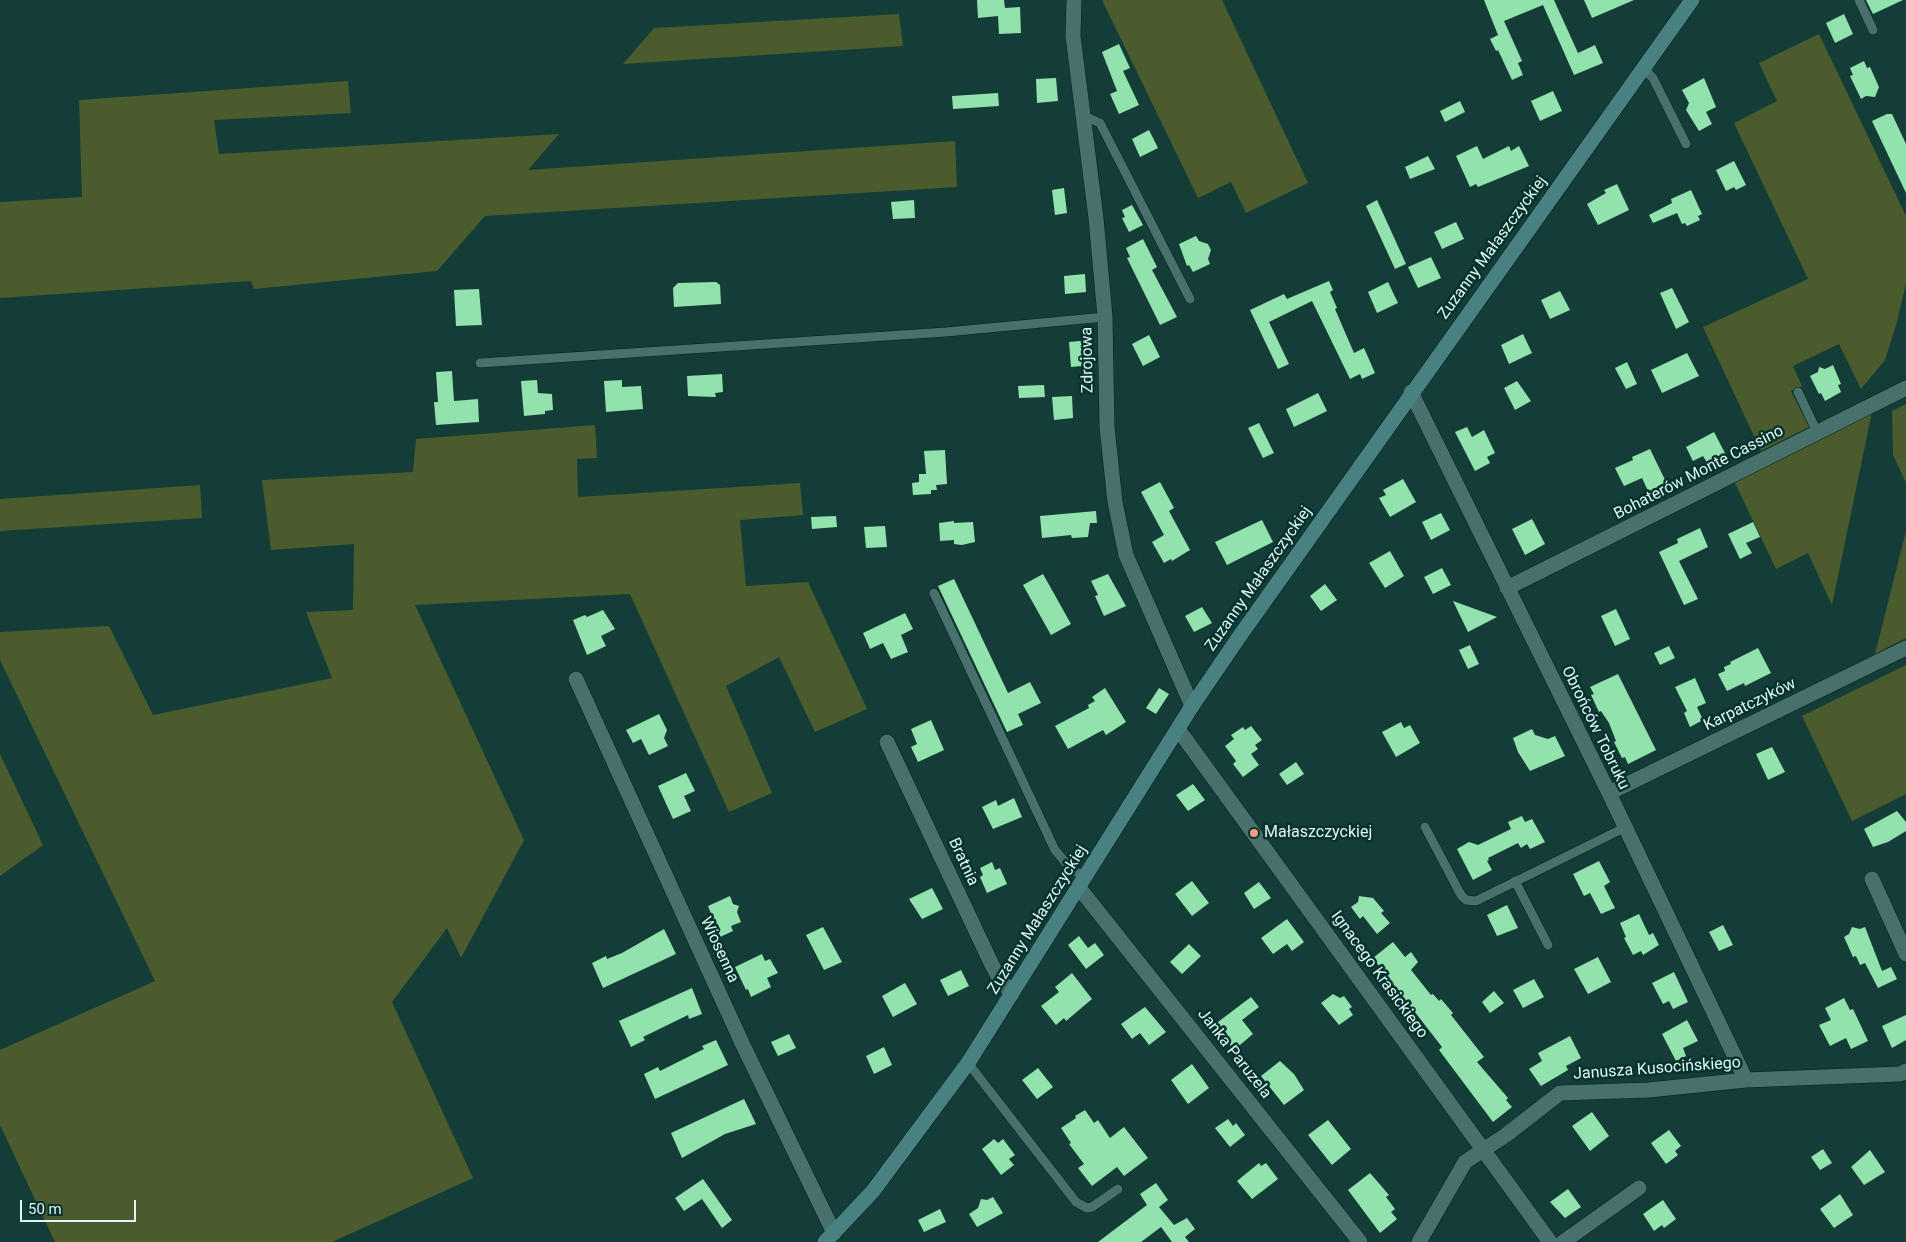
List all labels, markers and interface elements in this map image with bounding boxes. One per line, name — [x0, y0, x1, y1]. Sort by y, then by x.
street label: Zuzanny Małaszczyckiej — [1435, 173, 1551, 323]
street label: Zdrojowa — [1078, 327, 1098, 393]
street label: Bohaterów Monte Cassino — [1611, 422, 1787, 524]
street label: Zuzanny Małaszczyckiej — [1202, 503, 1316, 655]
street label: Obrońców Tobruku — [1557, 663, 1633, 793]
street label: Karpatczyków — [1701, 674, 1799, 736]
place label: Małaszczyckiej — [1264, 823, 1372, 843]
marker: Małaszczyckiej — [1248, 827, 1260, 839]
street label: Bratnia — [944, 835, 982, 889]
street label: Zuzanny Małaszczyckiej — [984, 842, 1092, 998]
street label: Ignacego Krasickiego — [1326, 908, 1432, 1042]
street label: Wiosenna — [695, 914, 743, 986]
street label: Janka Paruzela — [1193, 1005, 1275, 1103]
street label: Janusza Kusocińskiego — [1572, 1054, 1742, 1084]
scale bar — [22, 1190, 139, 1222]
text: 50 m — [28, 1200, 62, 1218]

